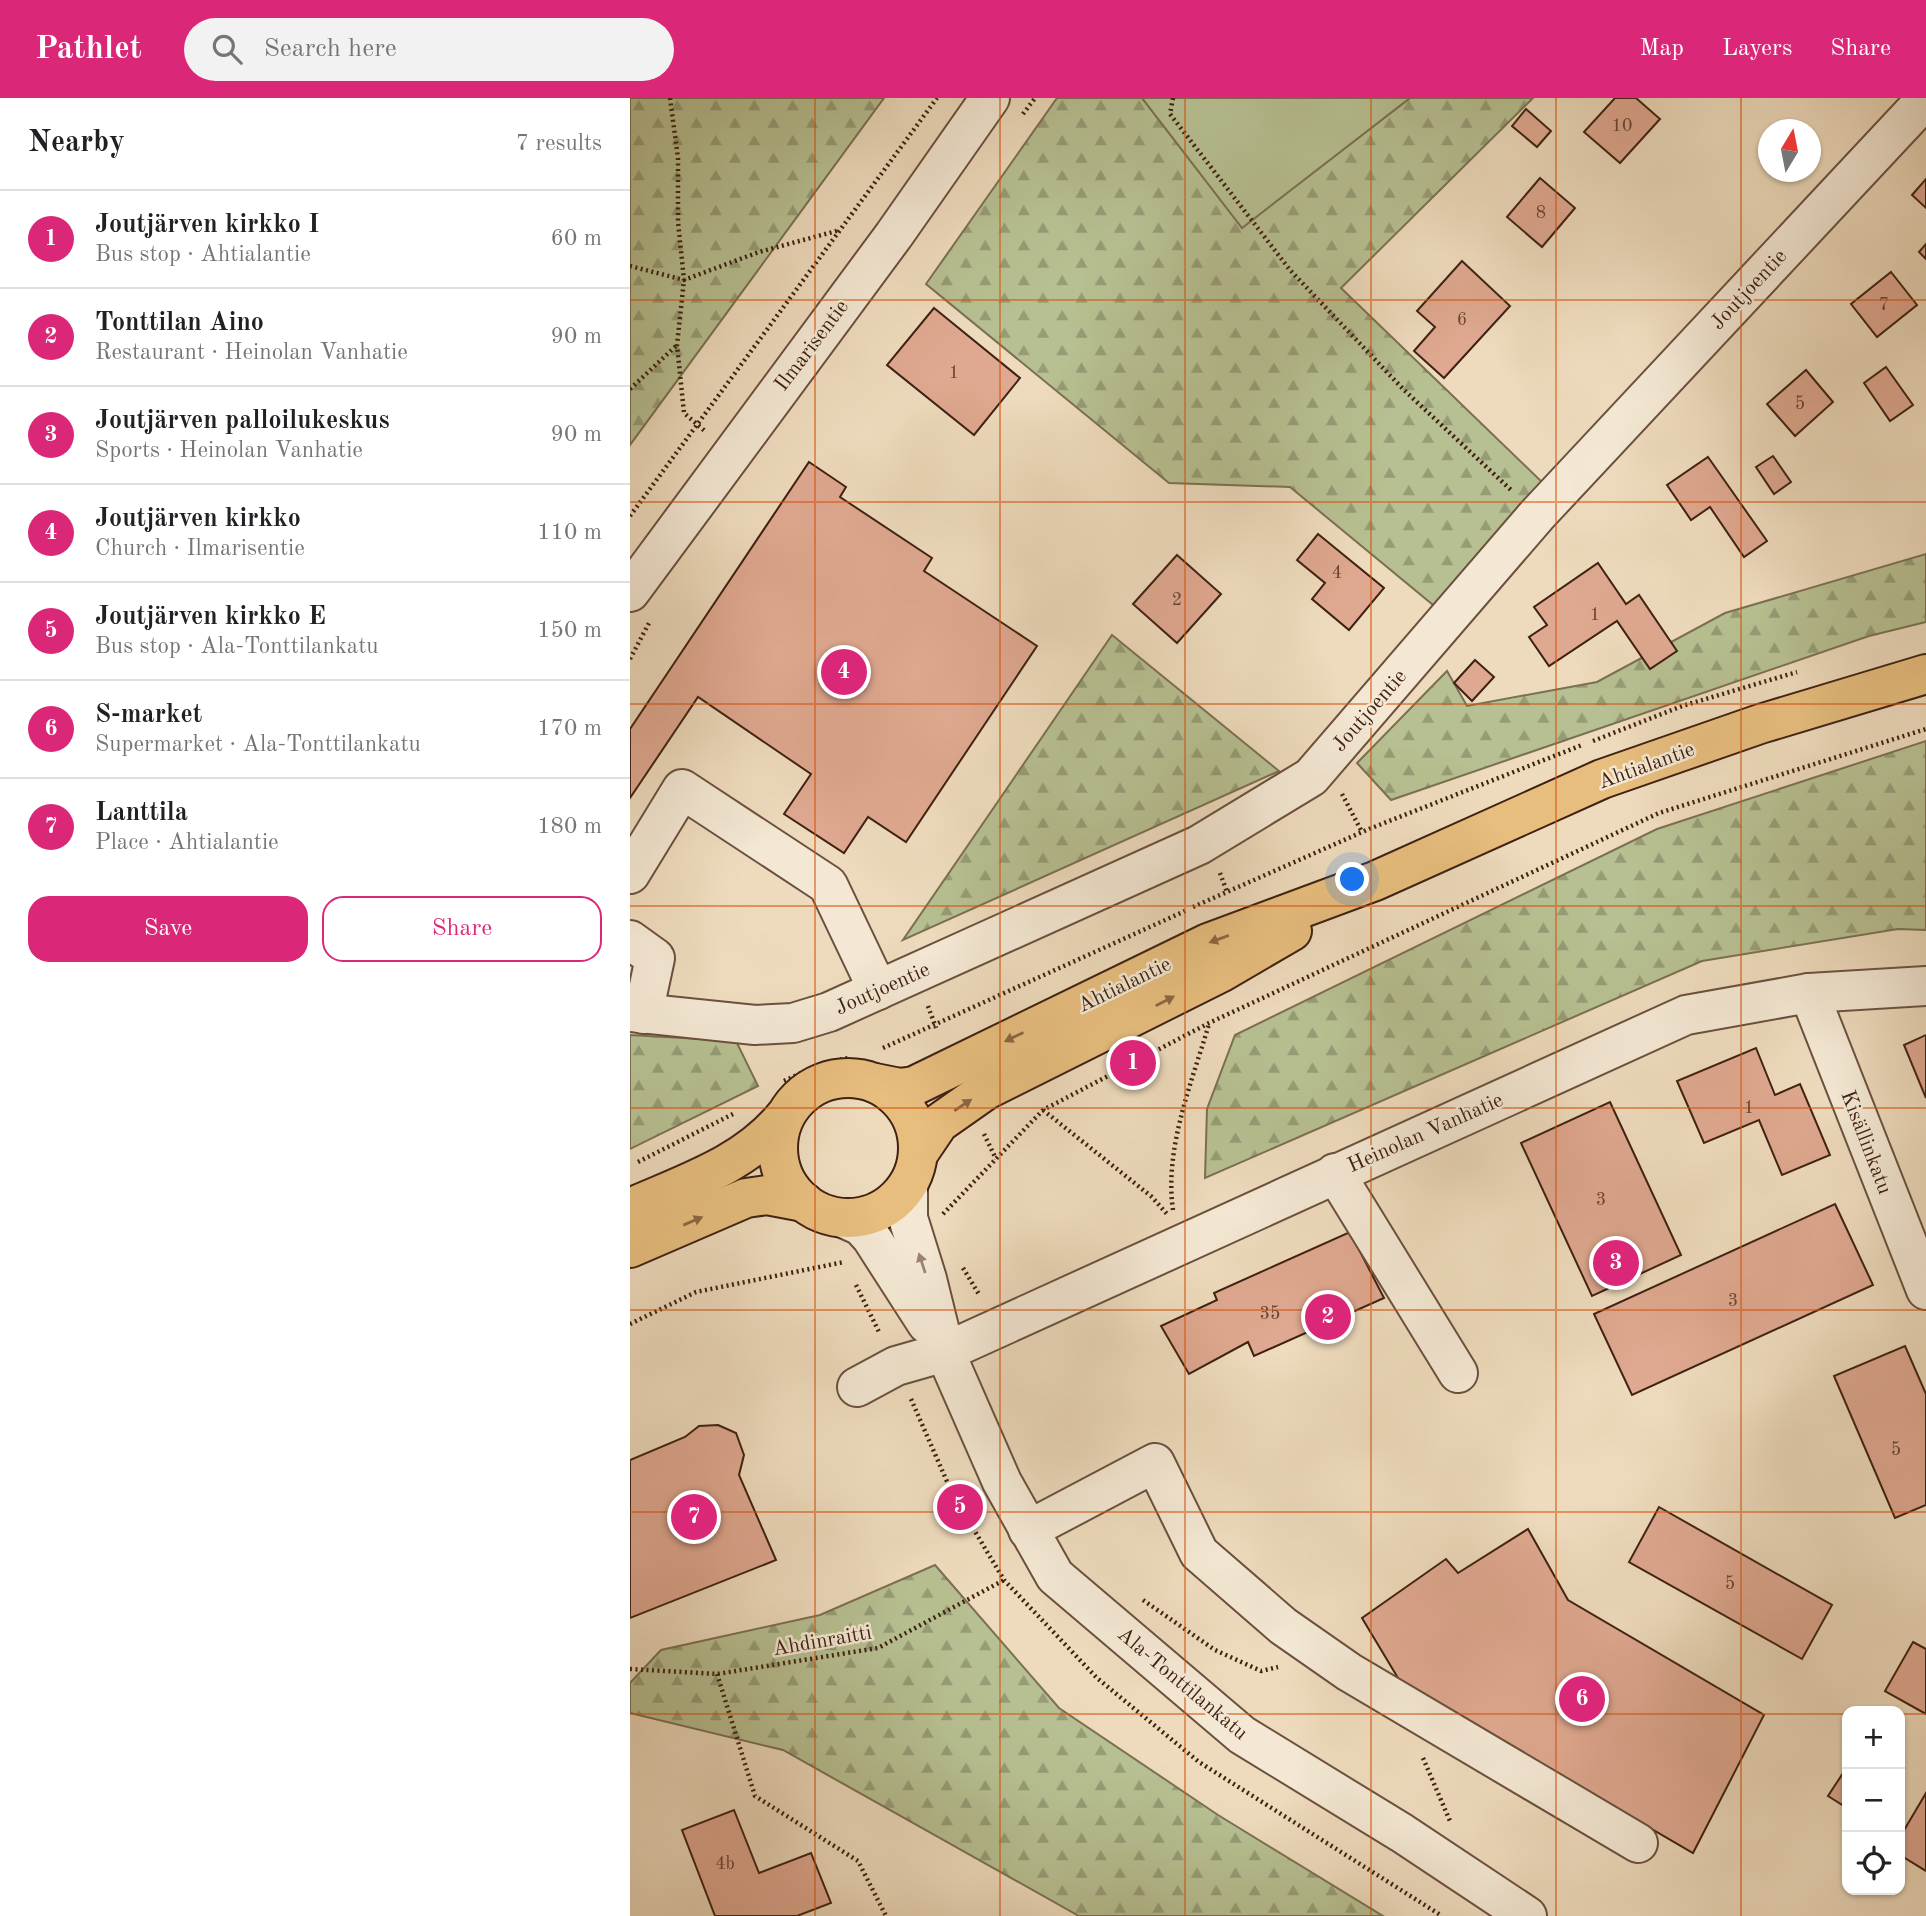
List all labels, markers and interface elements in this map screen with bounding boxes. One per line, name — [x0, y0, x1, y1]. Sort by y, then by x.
search box — [184, 18, 674, 81]
icon: search — [208, 30, 246, 68]
text: Pathlet — [35, 33, 142, 66]
text: Search here — [264, 36, 397, 62]
text: Map — [1640, 37, 1684, 61]
text: Layers — [1722, 37, 1792, 61]
text: Share — [1830, 37, 1891, 61]
house number: 10 — [1612, 117, 1632, 135]
north arrow — [1758, 119, 1821, 182]
text: Nearby — [28, 128, 125, 158]
text: 7 results — [516, 132, 602, 155]
house number: 8 — [1536, 204, 1546, 222]
text: Joutjärven kirkko I — [95, 212, 320, 238]
text: 1 — [44, 227, 58, 250]
text: 60 m — [551, 227, 602, 250]
text: Bus stop · Ahtialantie — [95, 243, 311, 266]
street label: Joutjoentie — [1707, 246, 1791, 334]
street label: Ilmarisentie — [771, 296, 853, 395]
house number: 7 — [1879, 296, 1889, 314]
text: Tonttilan Aino — [95, 310, 264, 336]
house number: 6 — [1457, 311, 1467, 329]
text: 2 — [44, 325, 58, 348]
text: 90 m — [551, 325, 602, 348]
text: Restaurant · Heinolan Vanhatie — [95, 341, 408, 364]
house number: 1 — [949, 364, 959, 382]
house number: 5 — [1795, 395, 1805, 413]
text: Joutjärven palloilukeskus — [95, 408, 390, 434]
text: 3 — [44, 423, 58, 446]
text: 90 m — [551, 423, 602, 446]
text: Sports · Heinolan Vanhatie — [95, 439, 363, 462]
text: Joutjärven kirkko — [95, 506, 301, 532]
text: 4 — [44, 521, 58, 544]
text: 110 m — [537, 521, 602, 544]
text: Church · Ilmarisentie — [95, 537, 305, 560]
house number: 4 — [1332, 564, 1342, 582]
house number: 2 — [1172, 591, 1182, 609]
text: Joutjärven kirkko E — [95, 604, 326, 630]
house number: 1 — [1590, 606, 1600, 624]
text: 5 — [44, 619, 58, 642]
text: 150 m — [537, 619, 602, 642]
text: Bus stop · Ala-Tonttilankatu — [95, 635, 379, 658]
pin: 4 — [821, 646, 867, 698]
street label: Joutjoentie — [1329, 666, 1411, 756]
text: S-market — [95, 702, 202, 728]
text: 6 — [44, 717, 58, 740]
text: 170 m — [537, 717, 602, 740]
text: Supermarket · Ala-Tonttilankatu — [95, 733, 421, 756]
street label: Ahtialantie — [1595, 739, 1698, 794]
text: Lanttila — [95, 800, 188, 826]
text: 7 — [44, 815, 58, 838]
text: 180 m — [537, 815, 602, 838]
text: Place · Ahtialantie — [95, 831, 279, 854]
your location — [1335, 862, 1369, 896]
button: Save — [28, 896, 308, 962]
button: Share — [322, 896, 602, 962]
one-way arrow — [1209, 933, 1230, 944]
street label: Ahtialantie — [1075, 954, 1175, 1017]
street label: Joutjoentie — [832, 959, 933, 1020]
one-way arrow — [1155, 995, 1175, 1006]
one-way arrow — [1004, 1032, 1024, 1043]
pin: 1 — [1110, 1037, 1156, 1089]
street label: Kisällinkatu — [1836, 1088, 1895, 1197]
street label: Heinolan Vanhatie — [1345, 1090, 1506, 1177]
one-way arrow — [953, 1098, 973, 1111]
house number: 1 — [1744, 1099, 1754, 1117]
house number: 3 — [1596, 1191, 1606, 1209]
one-way arrow — [682, 1216, 703, 1227]
pin: 3 — [1593, 1237, 1639, 1289]
one-way arrow — [916, 1252, 927, 1273]
pin: 2 — [1305, 1291, 1351, 1343]
house number: 3 — [1728, 1292, 1738, 1310]
house number: 35 — [1260, 1305, 1280, 1323]
house number: 5 — [1891, 1441, 1901, 1459]
pin: 5 — [937, 1481, 983, 1533]
pin: 7 — [671, 1491, 717, 1543]
house number: 5 — [1725, 1575, 1735, 1593]
street label: Ahdinraitti — [771, 1622, 874, 1661]
street label: Ala-Tonttilankatu — [1113, 1624, 1251, 1745]
pin: 6 — [1559, 1673, 1605, 1725]
map controls — [1842, 1706, 1905, 1895]
button: + — [1842, 1706, 1905, 1769]
button: − — [1842, 1769, 1905, 1832]
button: locate — [1842, 1832, 1905, 1895]
house number: 4b — [715, 1855, 735, 1873]

